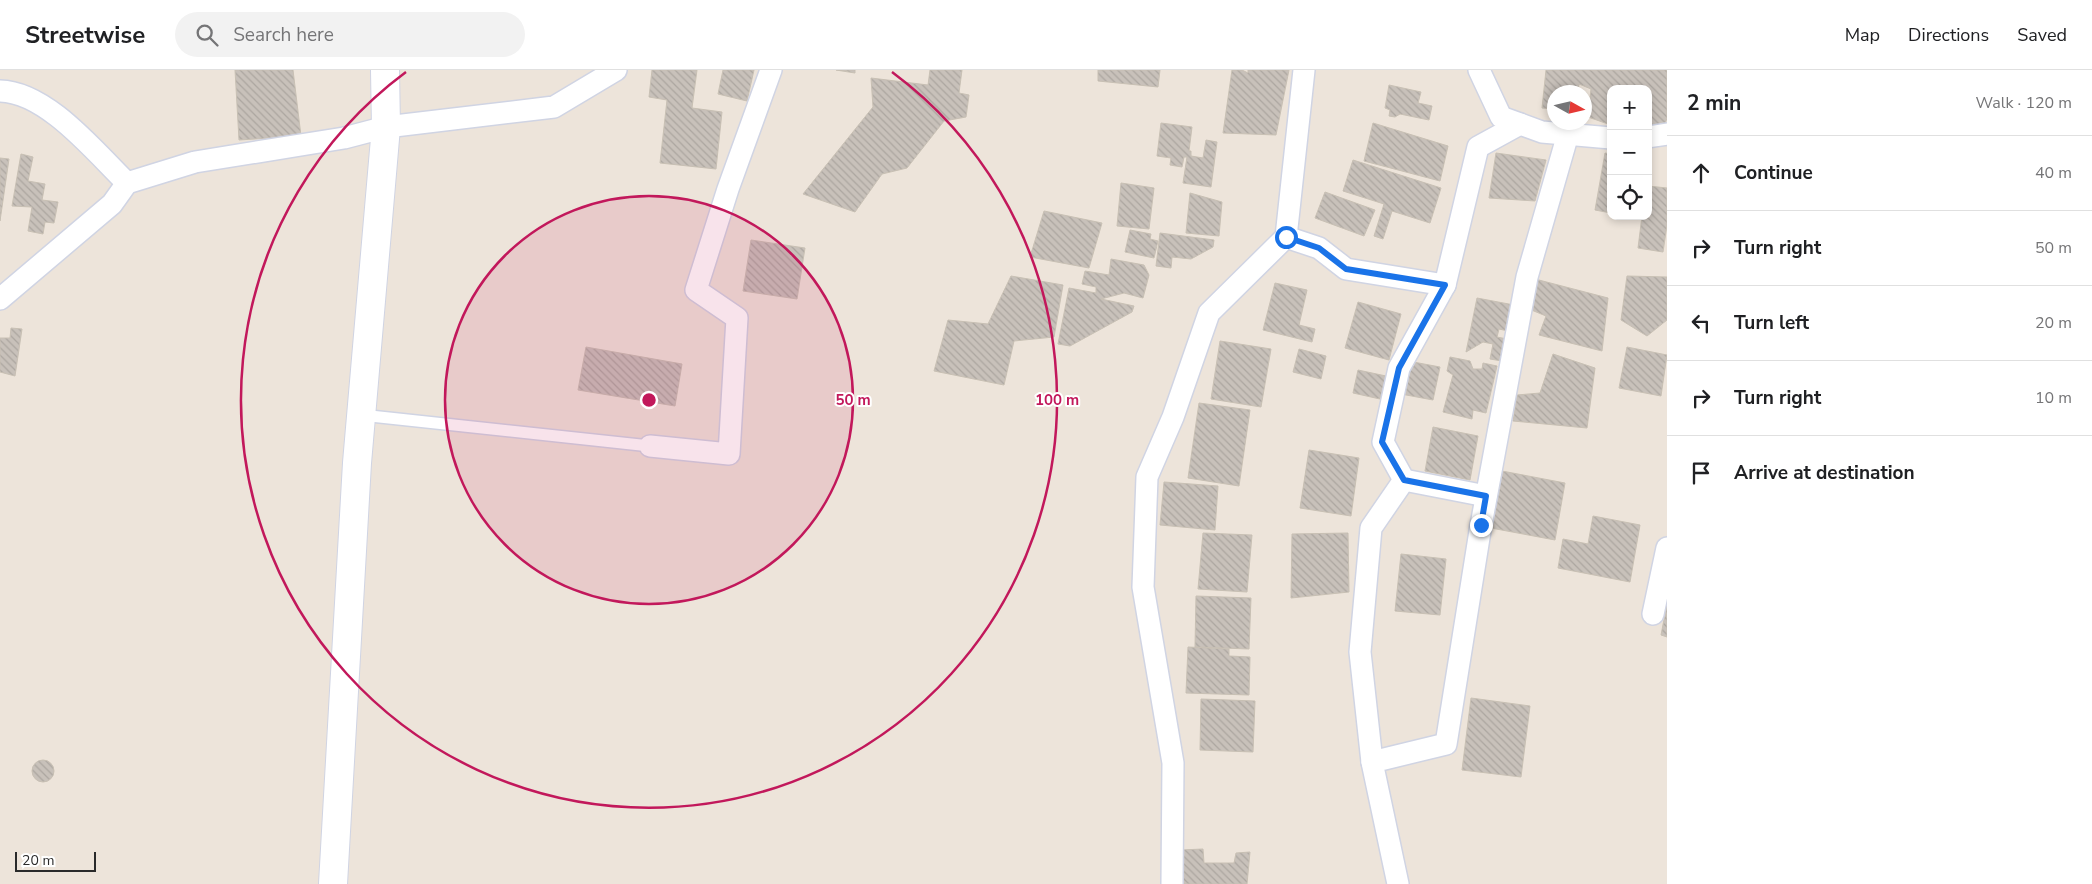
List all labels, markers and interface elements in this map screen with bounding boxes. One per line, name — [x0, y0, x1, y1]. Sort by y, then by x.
search box — [175, 12, 525, 57]
text: Streetwise — [25, 19, 145, 51]
icon: search — [193, 21, 221, 49]
text: Search here — [233, 22, 334, 48]
text: Map — [1845, 23, 1880, 47]
text: Directions — [1908, 23, 1989, 47]
text: Saved — [2017, 23, 2067, 47]
north arrow — [1547, 85, 1592, 130]
map controls — [1607, 85, 1652, 220]
button: + — [1607, 85, 1652, 130]
text: 2 min — [1687, 89, 1741, 117]
text: Walk · 120 m — [1976, 92, 2072, 114]
button: − — [1607, 130, 1652, 175]
icon: ahead — [1687, 159, 1715, 187]
text: Continue — [1734, 160, 1813, 186]
text: 40 m — [2035, 162, 2072, 184]
button: locate — [1607, 175, 1652, 220]
route start — [1275, 226, 1298, 249]
icon: right — [1687, 234, 1715, 262]
text: Turn right — [1734, 235, 1821, 261]
text: 50 m — [2035, 237, 2072, 259]
icon: left — [1687, 309, 1715, 337]
text: Turn left — [1734, 310, 1809, 336]
text: 20 m — [2035, 312, 2072, 334]
icon: right — [1687, 384, 1715, 412]
text: Turn right — [1734, 385, 1821, 411]
text: 10 m — [2035, 387, 2072, 409]
text: 50 m — [835, 390, 871, 410]
text: 100 m — [1035, 390, 1079, 410]
centre of rings — [640, 391, 658, 409]
icon: arrive — [1687, 459, 1715, 487]
text: Arrive at destination — [1734, 460, 1915, 486]
route end — [1470, 514, 1493, 537]
scale bar — [15, 849, 96, 872]
text: 20 m — [22, 851, 54, 870]

